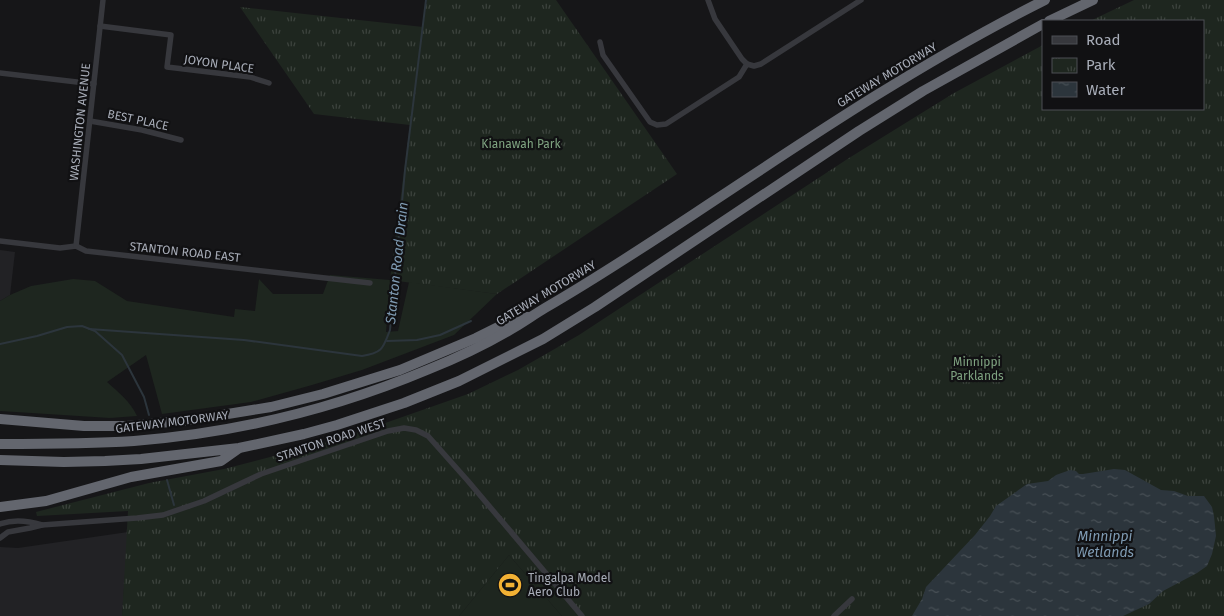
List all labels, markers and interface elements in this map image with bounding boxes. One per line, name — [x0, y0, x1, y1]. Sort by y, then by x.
legend — [1042, 20, 1204, 110]
text: Road — [1086, 31, 1121, 49]
street label: GATEWAY MOTORWAY — [835, 40, 940, 110]
street label: JOYON PLACE — [183, 52, 255, 76]
text: Park — [1086, 56, 1116, 74]
street label: WASHINGTON AVENUE — [67, 62, 93, 182]
text: Water — [1086, 81, 1125, 99]
street label: BEST PLACE — [106, 107, 170, 133]
park label: Kianawah Park — [481, 137, 562, 151]
water label: Stanton Road Drain — [382, 201, 412, 326]
street label: STANTON ROAD EAST — [129, 239, 242, 265]
street label: GATEWAY MOTORWAY — [494, 258, 599, 328]
park label: Minnippi Parklands — [950, 355, 1004, 383]
street label: GATEWAY MOTORWAY — [115, 408, 230, 436]
street label: STANTON ROAD WEST — [275, 415, 388, 464]
water label: Minnippi Wetlands — [1076, 528, 1135, 561]
place label: Tingalpa Model Aero Club — [528, 571, 611, 599]
sports icon: Tingalpa Model Aero Club — [497, 572, 523, 598]

